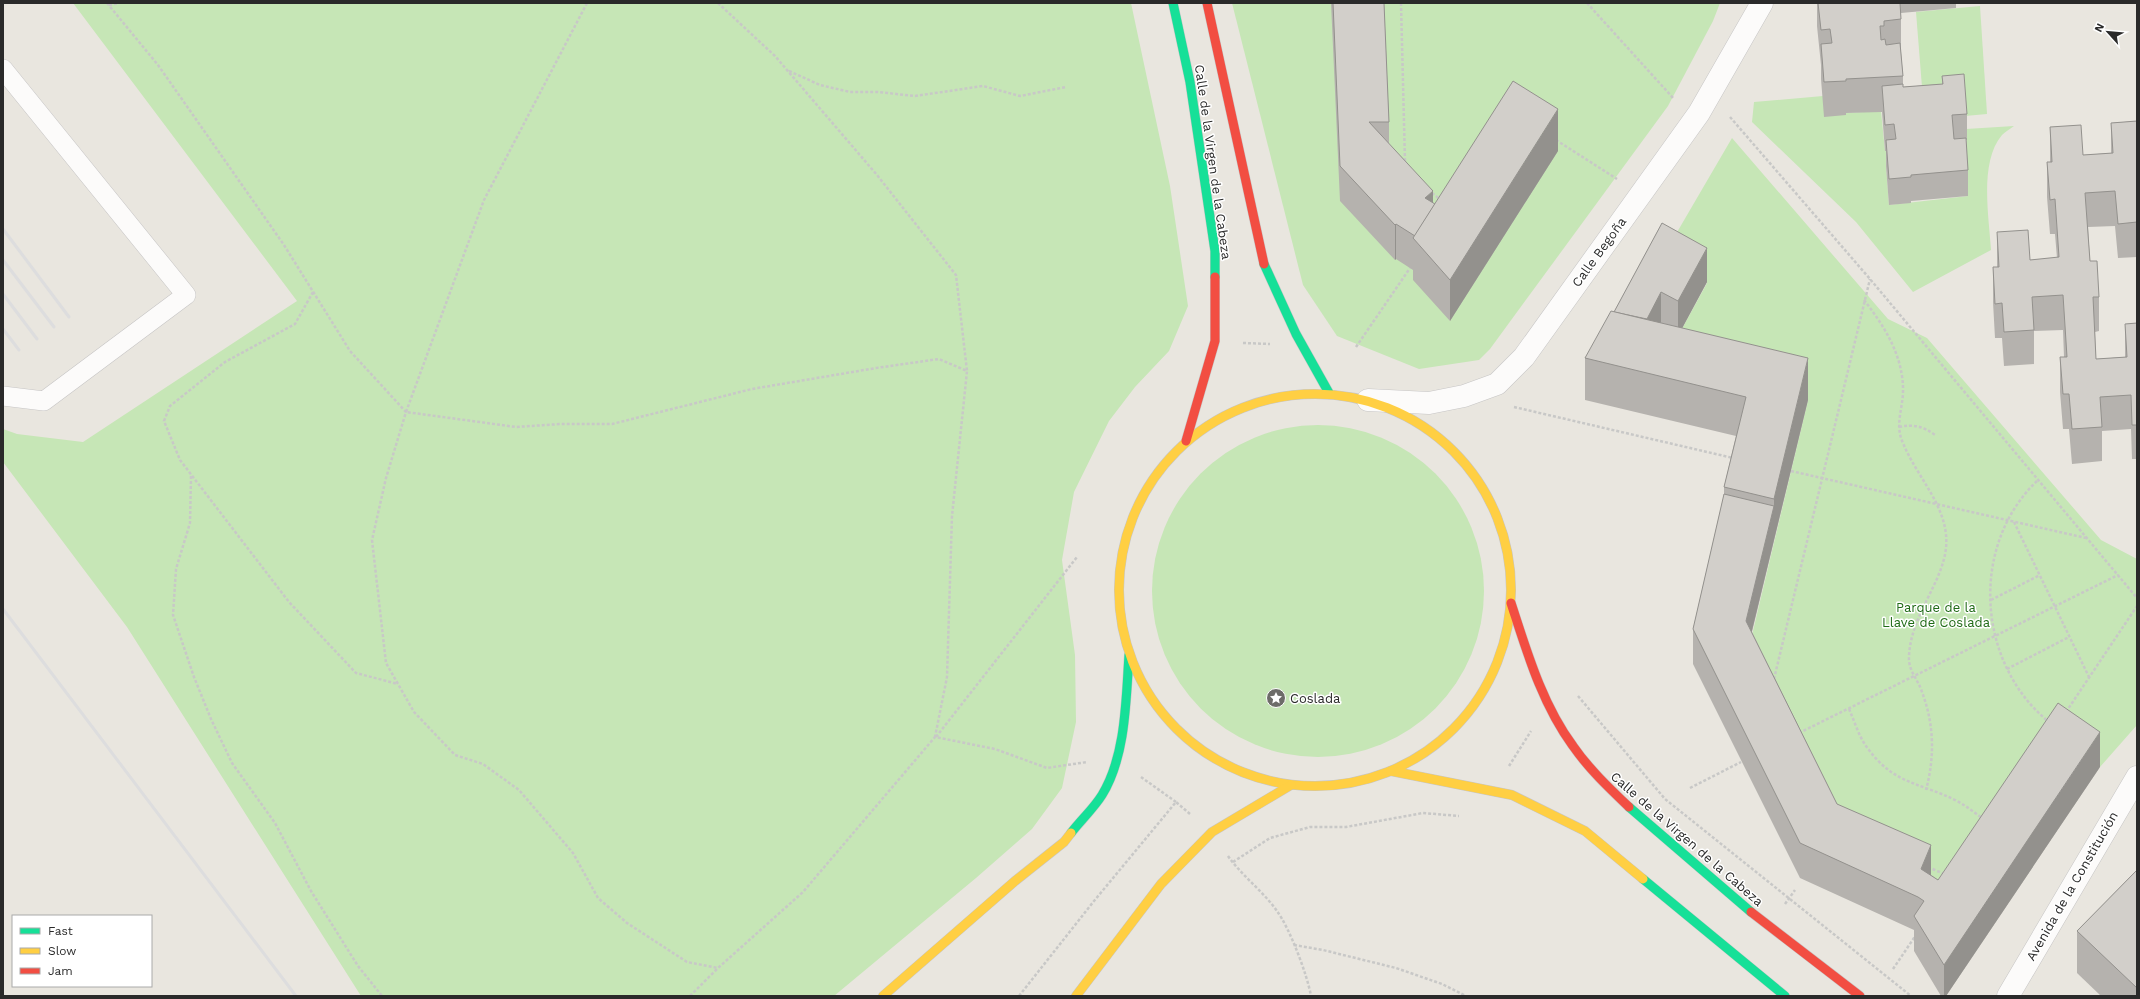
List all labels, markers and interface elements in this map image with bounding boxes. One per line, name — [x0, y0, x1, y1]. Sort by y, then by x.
north arrow — [2088, 12, 2128, 52]
text: N — [2092, 21, 2107, 34]
street label: Calle de la Virgen de la Cabeza — [1192, 63, 1234, 261]
street label: Calle Begoña — [1569, 214, 1630, 290]
park label: Parque de la Llave de Coslada — [1882, 600, 1991, 630]
place icon: Coslada — [1265, 687, 1287, 709]
place label: Coslada — [1290, 691, 1341, 706]
street label: Calle de la Virgen de la Cabeza — [1608, 769, 1767, 910]
street label: Avenida de la Constitución — [2023, 809, 2121, 963]
legend — [12, 915, 152, 987]
text: Fast — [48, 924, 73, 938]
text: Slow — [48, 944, 76, 958]
text: Jam — [48, 964, 73, 978]

